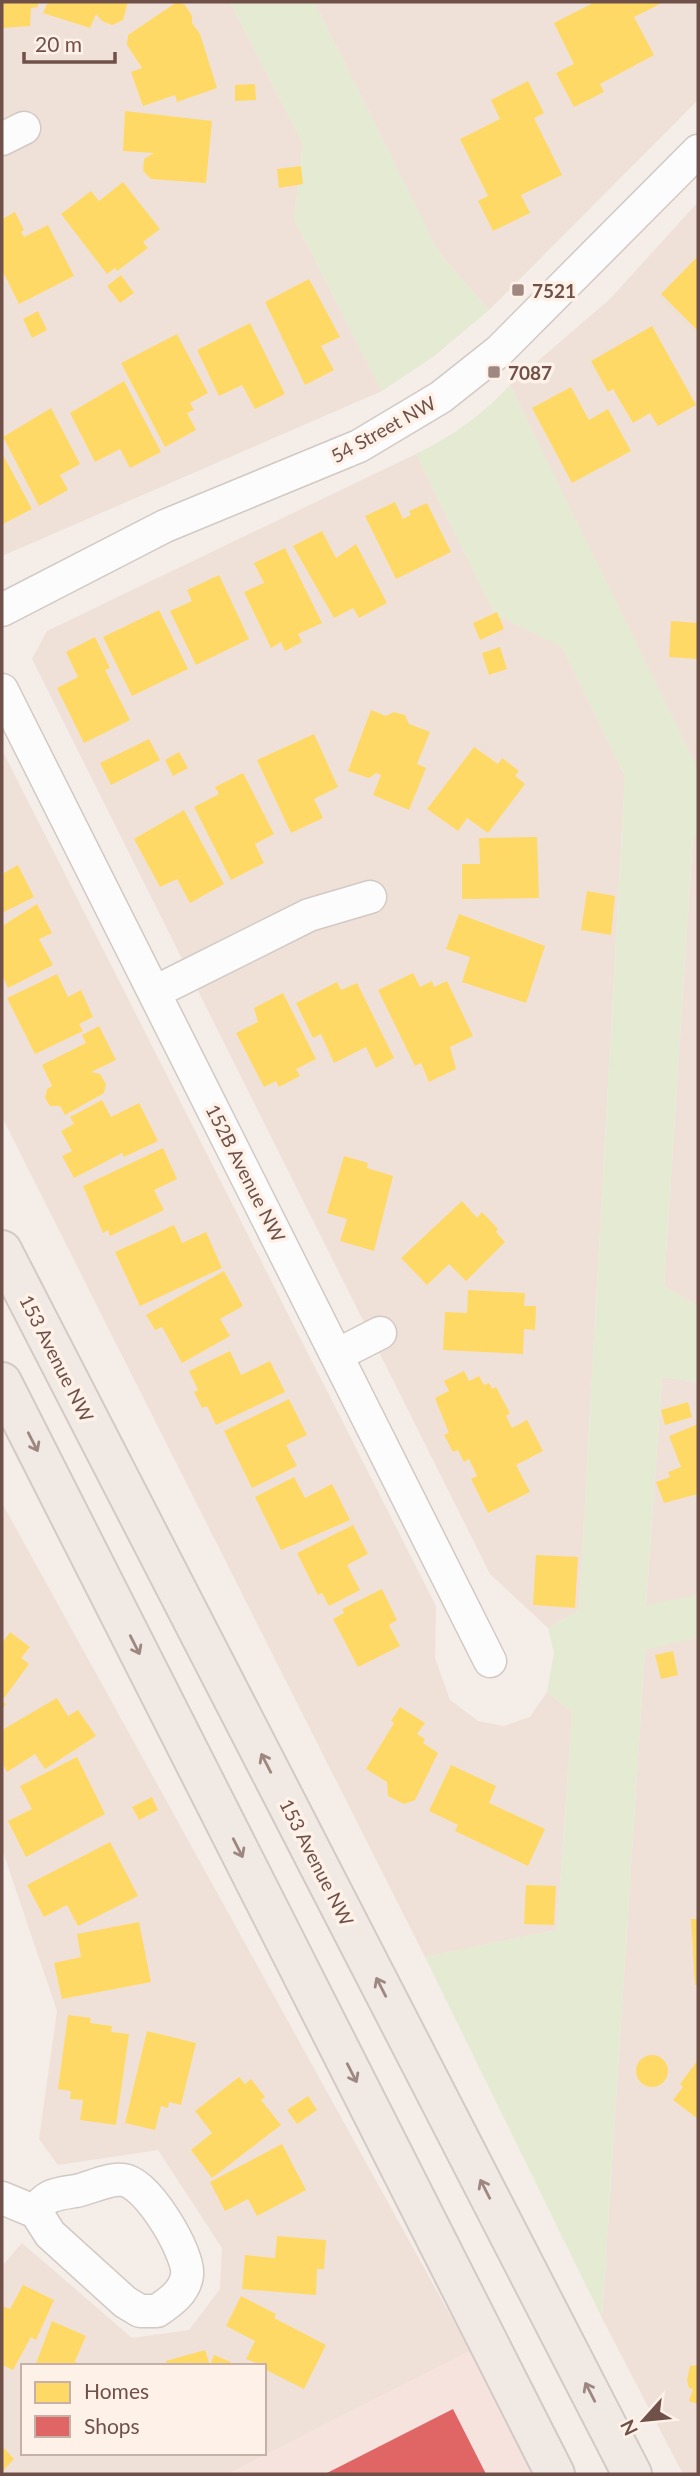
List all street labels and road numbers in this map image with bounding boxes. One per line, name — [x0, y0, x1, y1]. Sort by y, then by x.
street label: 54 Street NW — [327, 391, 440, 467]
street label: 152B Avenue NW — [201, 1100, 291, 1246]
street label: 153 Avenue NW — [15, 1291, 99, 1426]
street label: 153 Avenue NW — [275, 1795, 359, 1930]

